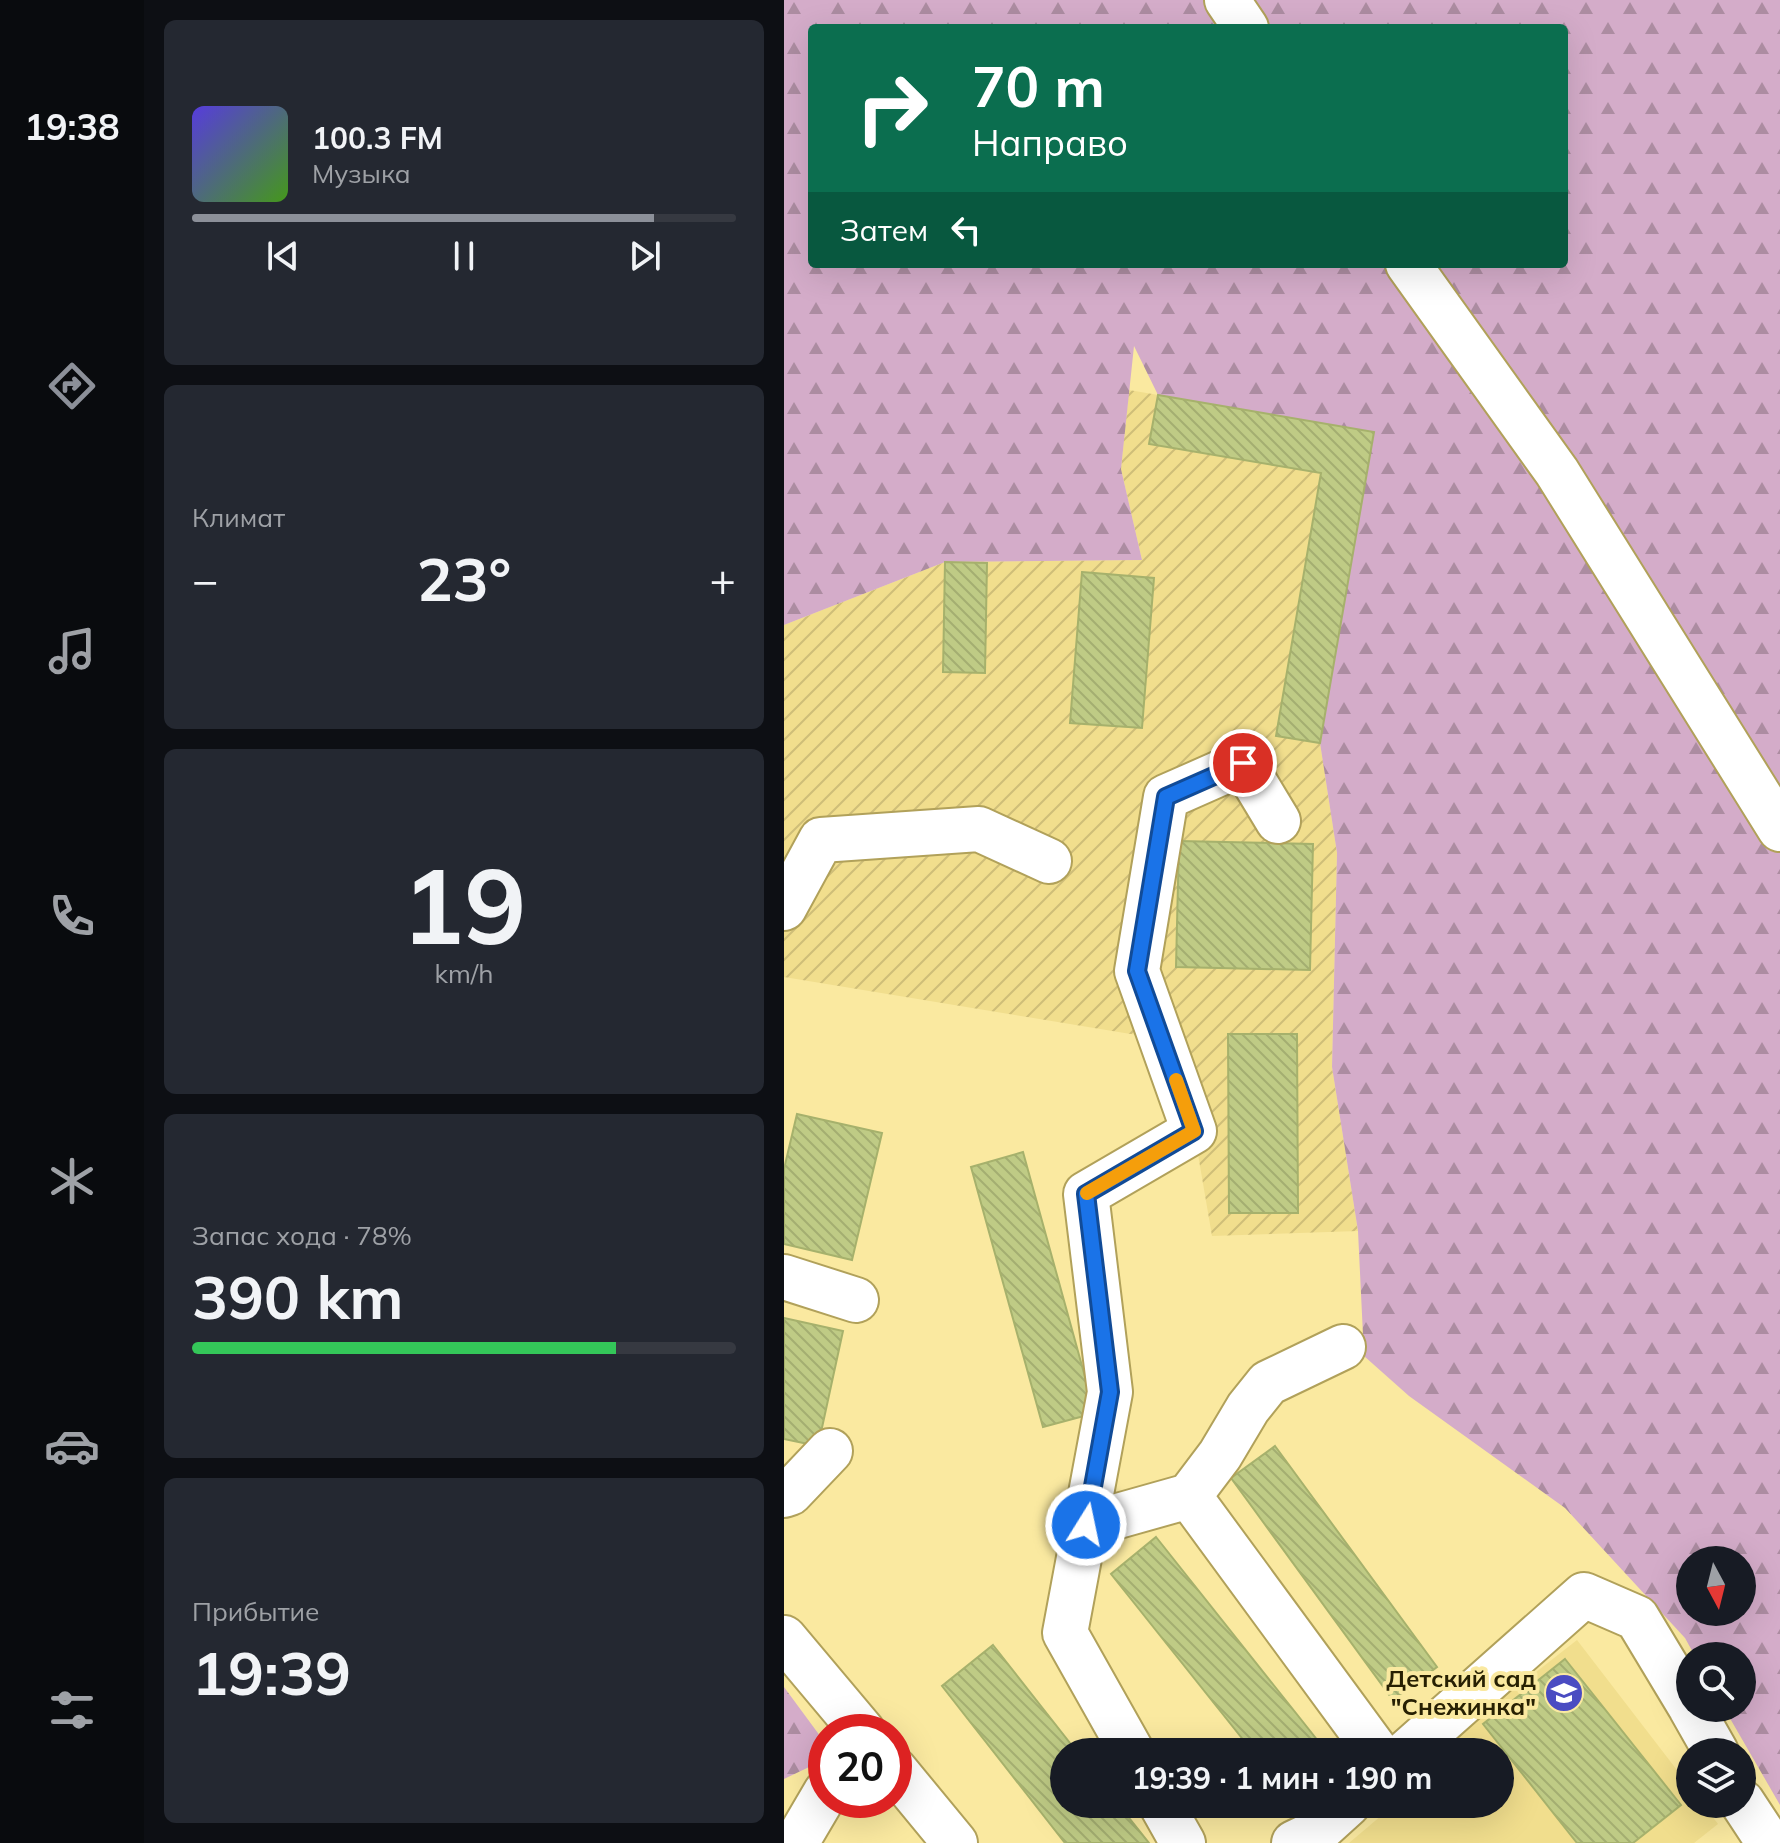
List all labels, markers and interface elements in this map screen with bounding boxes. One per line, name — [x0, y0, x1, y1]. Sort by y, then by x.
text: 70 m — [972, 51, 1105, 121]
icon: right — [840, 56, 944, 160]
text: 19:38 — [24, 104, 120, 149]
text: 100.3 FM — [312, 119, 443, 157]
text: Направо — [972, 120, 1128, 165]
text: Музыка — [312, 157, 411, 190]
icon: left — [944, 208, 988, 252]
text: Затем — [840, 211, 928, 249]
icon: previous — [261, 234, 305, 278]
icon: pause — [442, 234, 486, 278]
icon: next — [623, 234, 667, 278]
icon: directions — [44, 358, 100, 414]
text: Климат — [192, 501, 285, 534]
text: 23° — [417, 541, 511, 616]
text: − — [192, 552, 218, 607]
text: + — [710, 552, 736, 607]
icon: music — [44, 623, 100, 679]
pin — [1209, 729, 1277, 797]
icon: arrive — [1221, 741, 1265, 785]
text: 19 — [402, 839, 526, 970]
icon: phone — [44, 888, 100, 944]
text: km/h — [435, 957, 493, 990]
icon: climate — [44, 1153, 100, 1209]
text: Запас хода · 78% — [192, 1219, 412, 1252]
text: 390 km — [192, 1259, 404, 1334]
icon: car — [44, 1418, 100, 1474]
position arrow — [1044, 1483, 1128, 1567]
north arrow — [1676, 1546, 1756, 1626]
map controls — [1676, 1546, 1756, 1818]
text: Прибытие — [192, 1595, 319, 1628]
text: 19:39 — [192, 1635, 351, 1710]
button: search — [1676, 1642, 1756, 1722]
place label: Детский сад "Снежинка" — [1386, 1663, 1536, 1721]
school or university icon: Детский сад "Снежинка" — [1543, 1672, 1585, 1714]
icon: filters — [44, 1682, 100, 1738]
speed limit sign: 20 — [808, 1714, 912, 1818]
button: layers — [1676, 1738, 1756, 1818]
text: 19:39 · 1 мин · 190 m — [1132, 1759, 1432, 1797]

